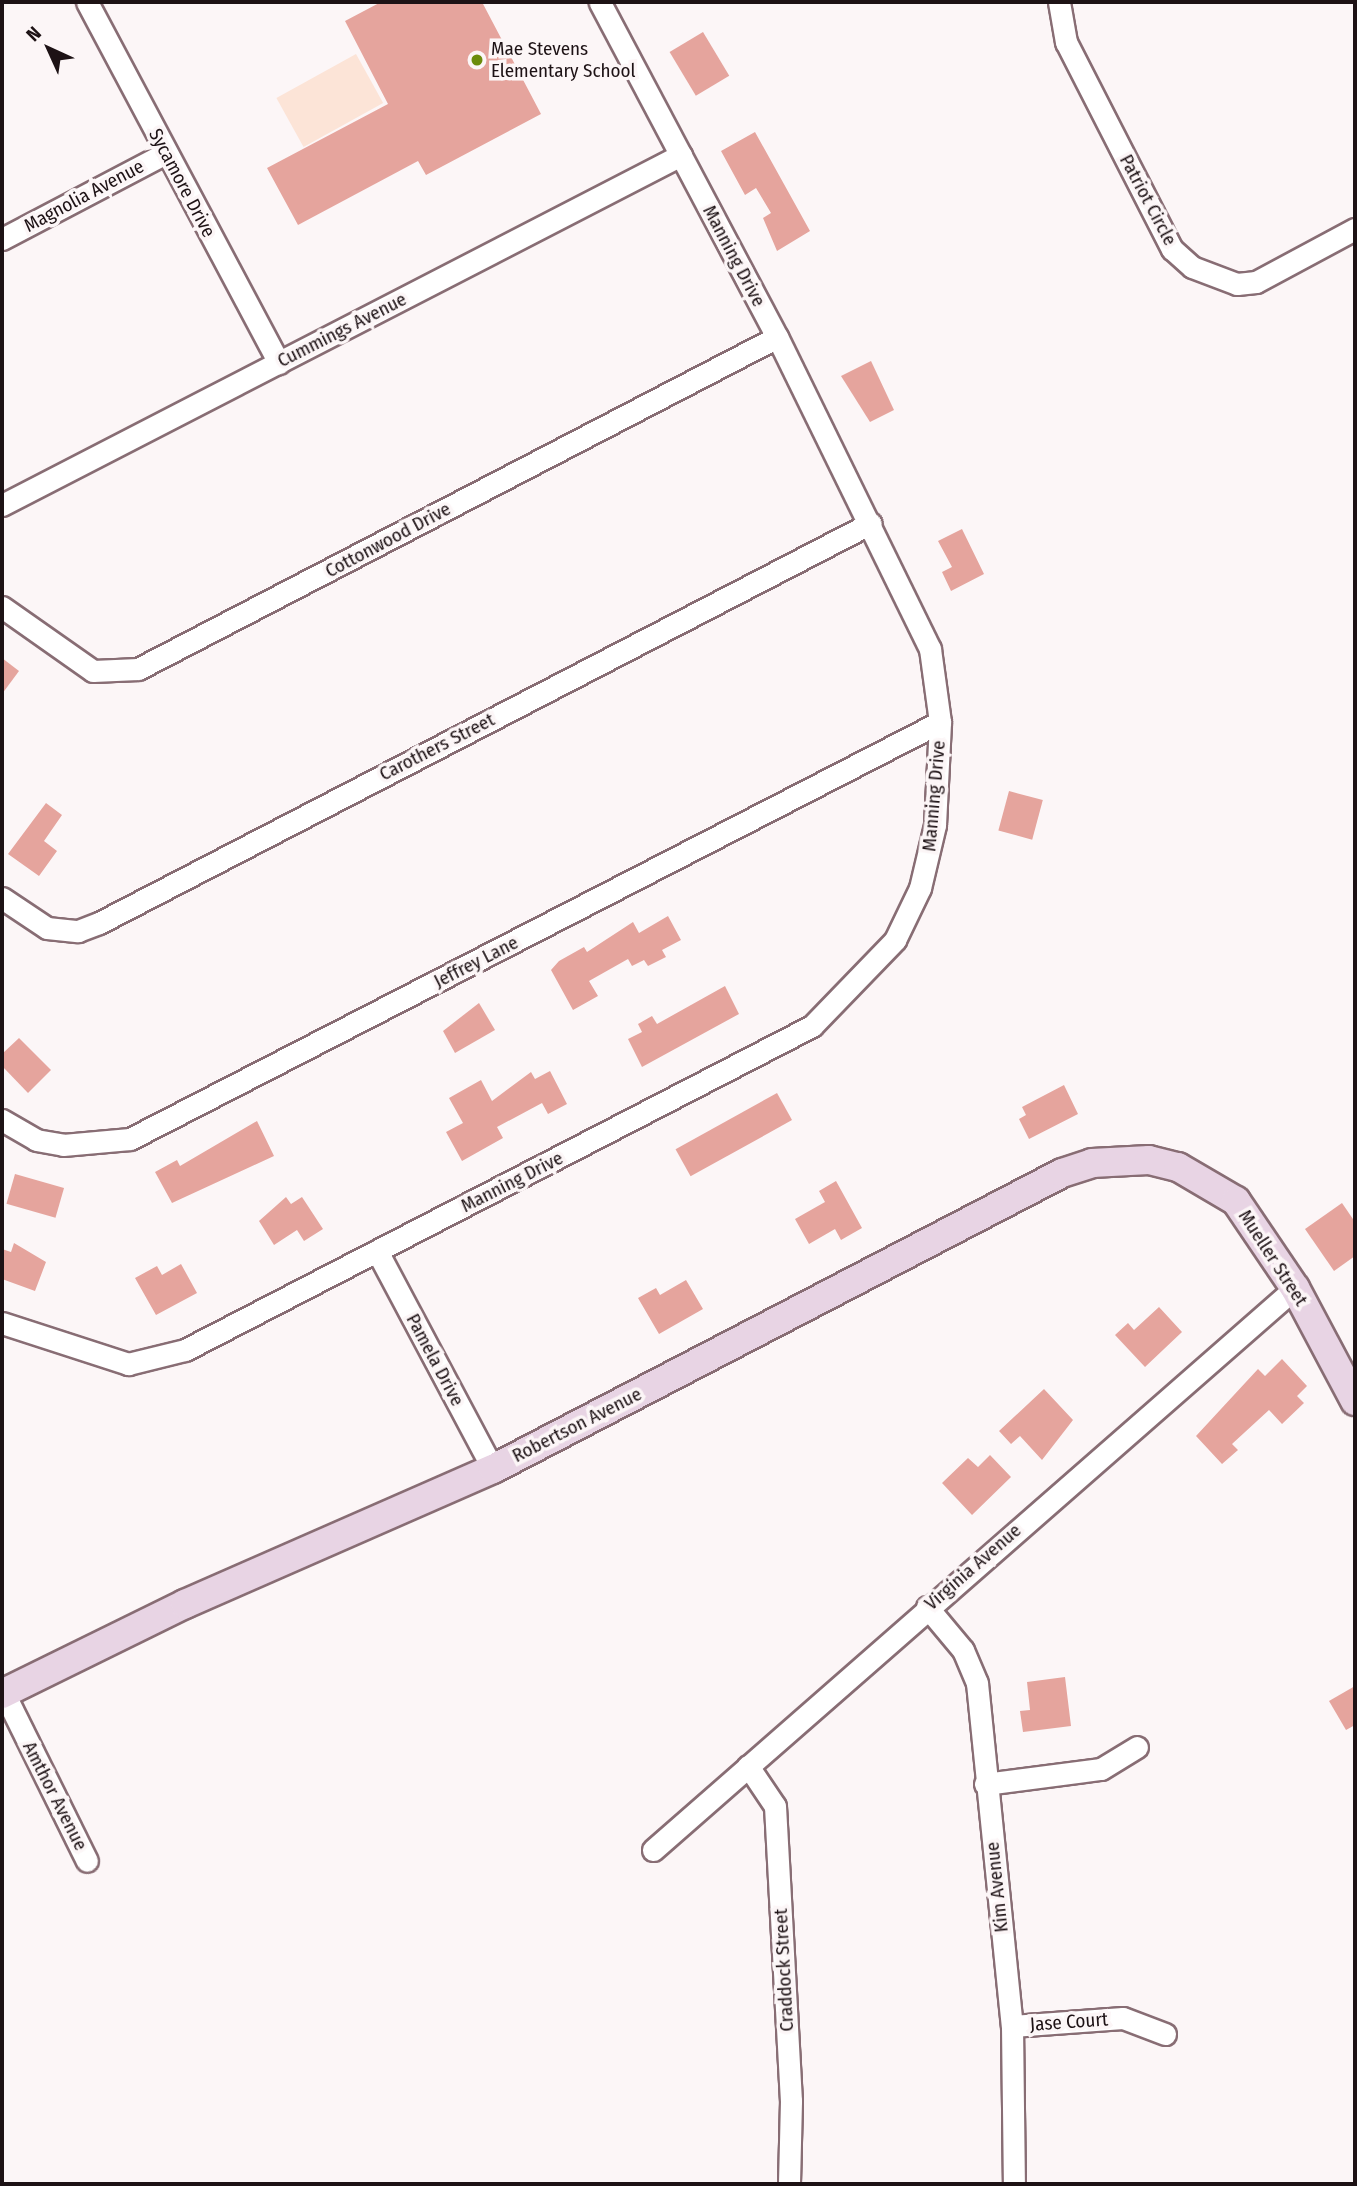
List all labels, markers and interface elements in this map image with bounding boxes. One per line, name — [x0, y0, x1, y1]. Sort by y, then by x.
north arrow — [14, 14, 84, 84]
text: N — [22, 22, 46, 46]
place label: Mae Stevens Elementary School — [491, 38, 636, 82]
marker: Mae Stevens Elementary School — [469, 52, 485, 68]
street label: Sycamore Drive — [144, 125, 220, 241]
street label: Patriot Circle — [1115, 151, 1181, 249]
street label: Magnolia Avenue — [20, 155, 148, 237]
street label: Manning Drive — [698, 202, 770, 310]
street label: Cummings Avenue — [274, 288, 410, 372]
street label: Cottonwood Drive — [321, 497, 455, 583]
street label: Carothers Street — [376, 708, 498, 786]
street label: Manning Drive — [918, 740, 950, 852]
street label: Jeffrey Lane — [430, 931, 522, 993]
street label: Manning Drive — [457, 1147, 567, 1217]
street label: Mueller Street — [1233, 1206, 1313, 1310]
street label: Pamela Drive — [401, 1310, 469, 1410]
street label: Robertson Avenue — [509, 1383, 645, 1467]
street label: Virginia Avenue — [920, 1519, 1026, 1615]
street label: Amthor Avenue — [18, 1738, 92, 1854]
street label: Kim Avenue — [981, 1841, 1013, 1933]
street label: Craddock Street — [769, 1908, 799, 2032]
street label: Jase Court — [1029, 2008, 1109, 2036]

